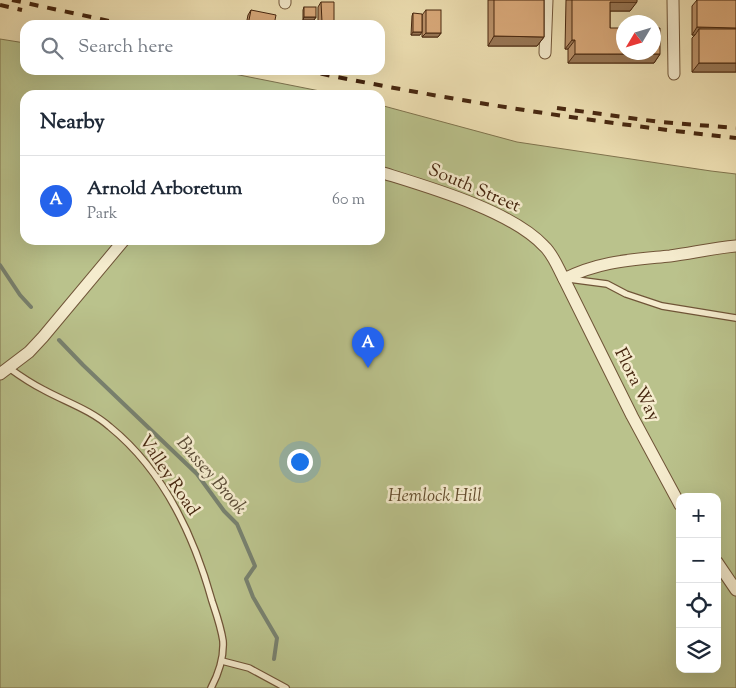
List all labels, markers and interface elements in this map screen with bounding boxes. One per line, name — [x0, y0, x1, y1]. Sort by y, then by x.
north arrow — [616, 15, 661, 60]
search box — [20, 20, 385, 75]
icon: search — [38, 34, 66, 62]
text: Search here — [78, 34, 173, 61]
text: Nearby — [40, 108, 105, 138]
street label: South Street — [424, 158, 524, 220]
text: Arnold Arboretum — [87, 176, 242, 203]
text: A — [50, 189, 63, 212]
text: 60 m — [332, 189, 365, 212]
text: Park — [87, 203, 118, 226]
pin: A — [352, 327, 384, 368]
street label: Flora Way — [606, 344, 666, 426]
street label: Valley Road — [131, 430, 205, 522]
water label: Bussey Brook — [169, 431, 253, 521]
your location — [287, 449, 313, 475]
park label: Hemlock Hill — [388, 484, 482, 510]
map controls — [676, 493, 721, 673]
button: + — [676, 493, 721, 538]
button: − — [676, 538, 721, 583]
button: locate — [676, 583, 721, 628]
button: layers — [676, 628, 721, 673]

